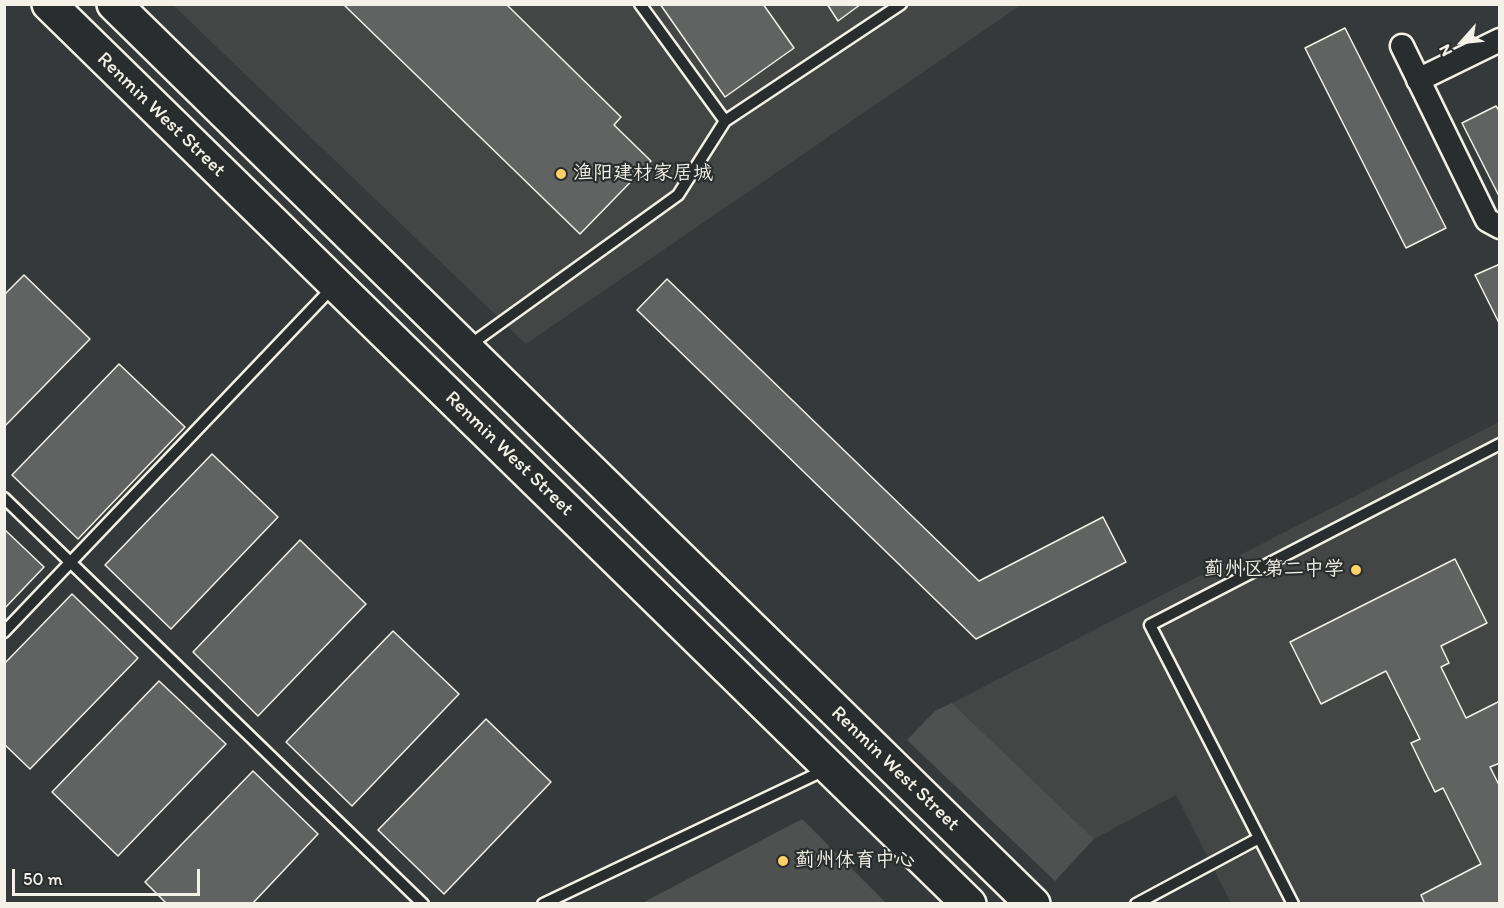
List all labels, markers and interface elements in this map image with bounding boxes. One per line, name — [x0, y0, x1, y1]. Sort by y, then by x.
north arrow — [1432, 12, 1492, 72]
text: N — [1435, 41, 1456, 60]
street label: Renmin West Street — [92, 47, 230, 183]
place label: 渔阳建材家居城 — [573, 162, 713, 186]
marker: 渔阳建材家居城 — [554, 167, 568, 181]
street label: Renmin West Street — [440, 386, 578, 522]
place label: 蓟州区第二中学 — [1204, 558, 1344, 582]
marker: 蓟州区第二中学 — [1349, 563, 1363, 577]
street label: Renmin West Street — [826, 701, 964, 837]
place label: 蓟州体育中心 — [795, 849, 915, 873]
marker: 蓟州体育中心 — [776, 854, 790, 868]
scale bar — [15, 857, 202, 895]
text: 50 m — [23, 868, 63, 890]

